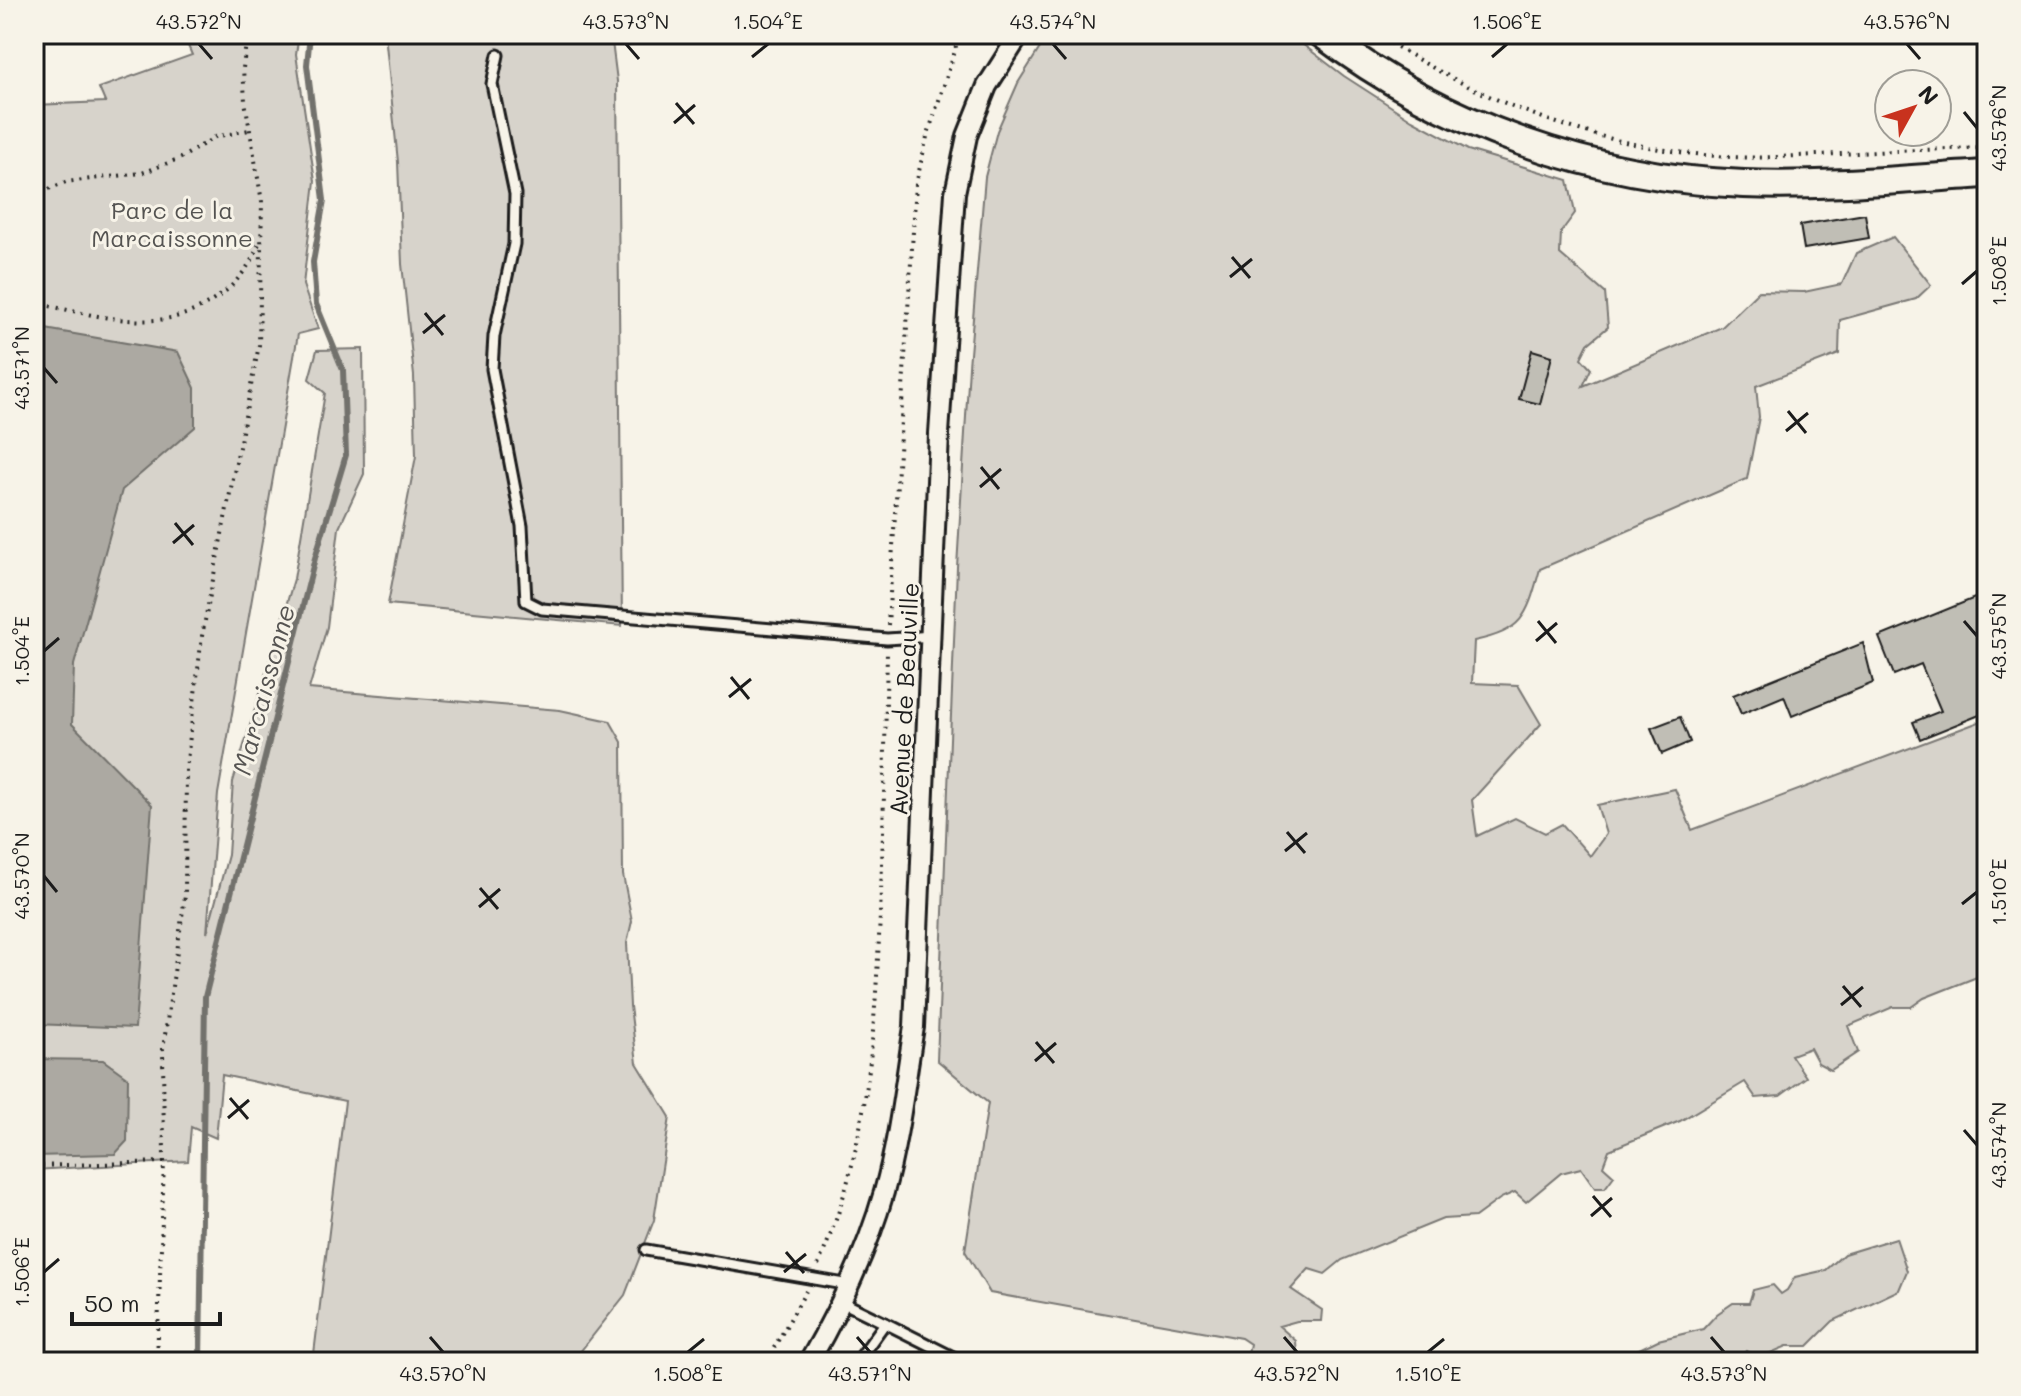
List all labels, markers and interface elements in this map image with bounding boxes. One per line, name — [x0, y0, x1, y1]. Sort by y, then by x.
text: 43.572°N — [156, 8, 242, 34]
text: 43.573°N — [583, 8, 669, 34]
text: 1.504°E — [733, 8, 803, 34]
text: 43.574°N — [1010, 8, 1096, 34]
text: 1.506°E — [1472, 8, 1542, 34]
text: 43.576°N — [1864, 8, 1950, 34]
north arrow — [1873, 68, 1953, 148]
text: N — [1912, 79, 1945, 111]
text: 43.576°N — [1985, 85, 2011, 171]
park label: Parc de la Marcaissonne — [91, 194, 253, 253]
text: 1.508°E — [1985, 236, 2011, 306]
text: 43.571°N — [8, 326, 34, 410]
street label: Avenue de Beauville — [882, 582, 925, 816]
text: 43.575°N — [1985, 593, 2011, 679]
water label: Marcaissonne — [224, 601, 302, 779]
text: 1.504°E — [8, 616, 34, 686]
text: 43.570°N — [8, 833, 34, 919]
text: 1.510°E — [1985, 859, 2011, 925]
text: 43.574°N — [1985, 1102, 2011, 1188]
text: 1.506°E — [8, 1237, 34, 1307]
scale bar — [72, 1276, 220, 1326]
text: 50 m — [84, 1287, 140, 1318]
text: 43.570°N — [400, 1360, 486, 1386]
text: 1.508°E — [653, 1360, 723, 1386]
text: 43.571°N — [828, 1360, 912, 1386]
text: 43.572°N — [1254, 1360, 1340, 1386]
text: 1.510°E — [1395, 1360, 1461, 1386]
text: 43.573°N — [1681, 1360, 1767, 1386]

